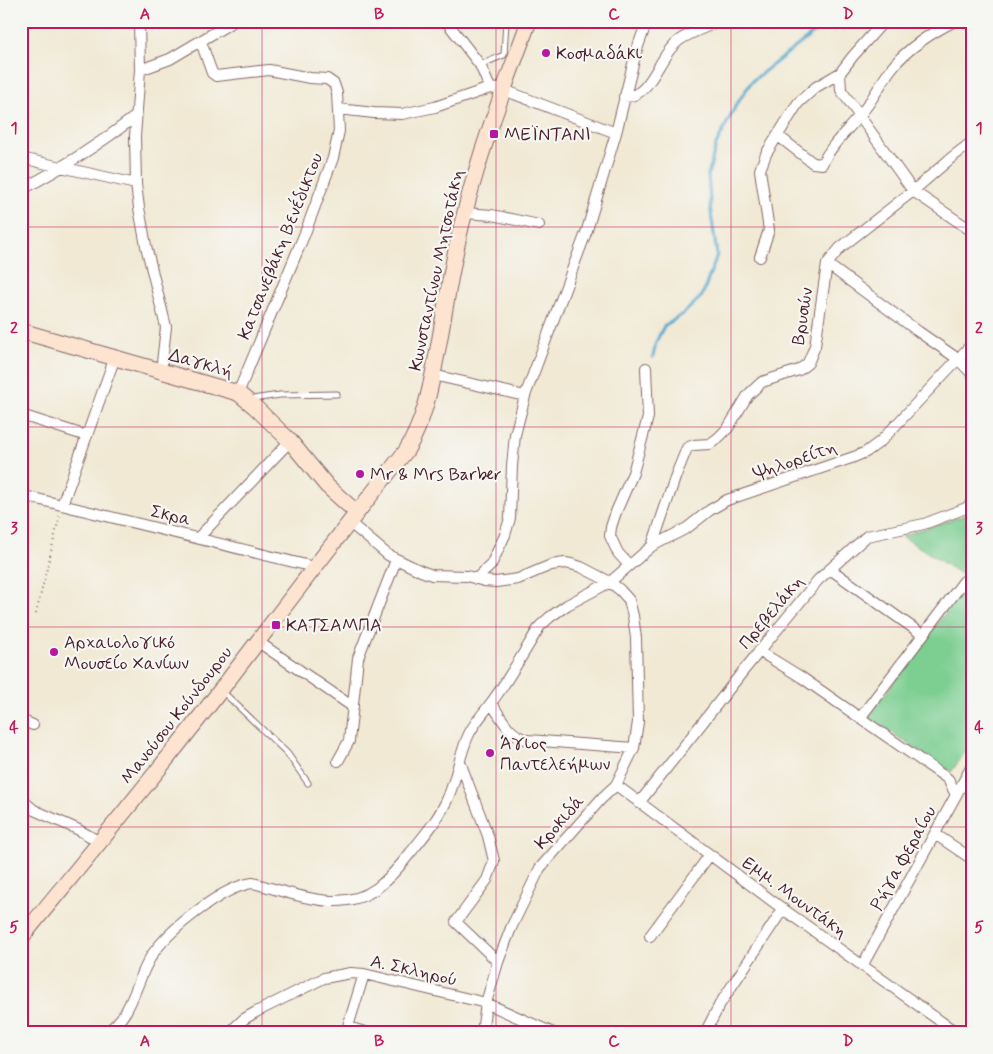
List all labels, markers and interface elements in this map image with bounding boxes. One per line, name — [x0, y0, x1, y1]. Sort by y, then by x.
text: A — [140, 4, 150, 25]
text: B — [374, 4, 384, 25]
text: C — [608, 4, 620, 25]
text: D — [842, 4, 854, 25]
place label: Κοσμαδάκι — [556, 42, 643, 66]
marker: Κοσμαδάκι — [540, 47, 552, 59]
text: 1 — [10, 118, 18, 139]
text: 1 — [975, 118, 983, 139]
place label: ΜΕΪΝΤΑΝΙ — [504, 123, 591, 147]
marker: ΜΕΪΝΤΑΝΙ — [488, 128, 500, 140]
street label: Κατσανεβάκη Βενέδικτου — [232, 149, 329, 343]
street label: Κωνσταντίνου Μητσοτάκη — [404, 167, 470, 373]
street label: Βρυσών — [787, 286, 819, 347]
text: 2 — [10, 318, 18, 339]
text: 2 — [975, 318, 983, 339]
street label: Δαγκλή — [166, 343, 236, 385]
street label: Ψηλορείτη — [750, 435, 840, 487]
place label: Mr & Mrs Barber — [370, 463, 502, 487]
marker: Mr & Mrs Barber — [354, 468, 366, 480]
street label: Σκρα — [148, 500, 193, 532]
text: 3 — [10, 518, 18, 539]
text: 3 — [975, 518, 983, 539]
street label: Πρεβελάκη — [734, 570, 810, 655]
place label: ΚΑΤΣΑΜΠΑ — [286, 614, 382, 638]
marker: ΚΑΤΣΑΜΠΑ — [270, 619, 282, 631]
place label: Αρχαιολογικό Μουσείο Χανίων — [64, 631, 189, 676]
street label: Μανούσου Κούνδουρου — [115, 642, 238, 789]
marker: Αρχαιολογικό Μουσείο Χανίων — [48, 646, 60, 658]
text: 4 — [9, 717, 19, 738]
text: 4 — [974, 717, 984, 738]
place label: Άγιος Παντελεήμων — [500, 732, 610, 777]
marker: Άγιος Παντελεήμων — [484, 747, 496, 759]
street label: Κροκιδά — [530, 790, 590, 855]
street label: Ρήγα Φεραίου — [865, 802, 942, 915]
street label: Εμμ. Μουντάκη — [737, 851, 852, 944]
text: 5 — [9, 917, 19, 938]
text: 5 — [974, 917, 984, 938]
street label: Α. Σκληρού — [368, 949, 460, 993]
text: A — [140, 1031, 150, 1052]
text: B — [374, 1031, 384, 1052]
text: C — [608, 1031, 620, 1052]
text: D — [842, 1031, 854, 1052]

